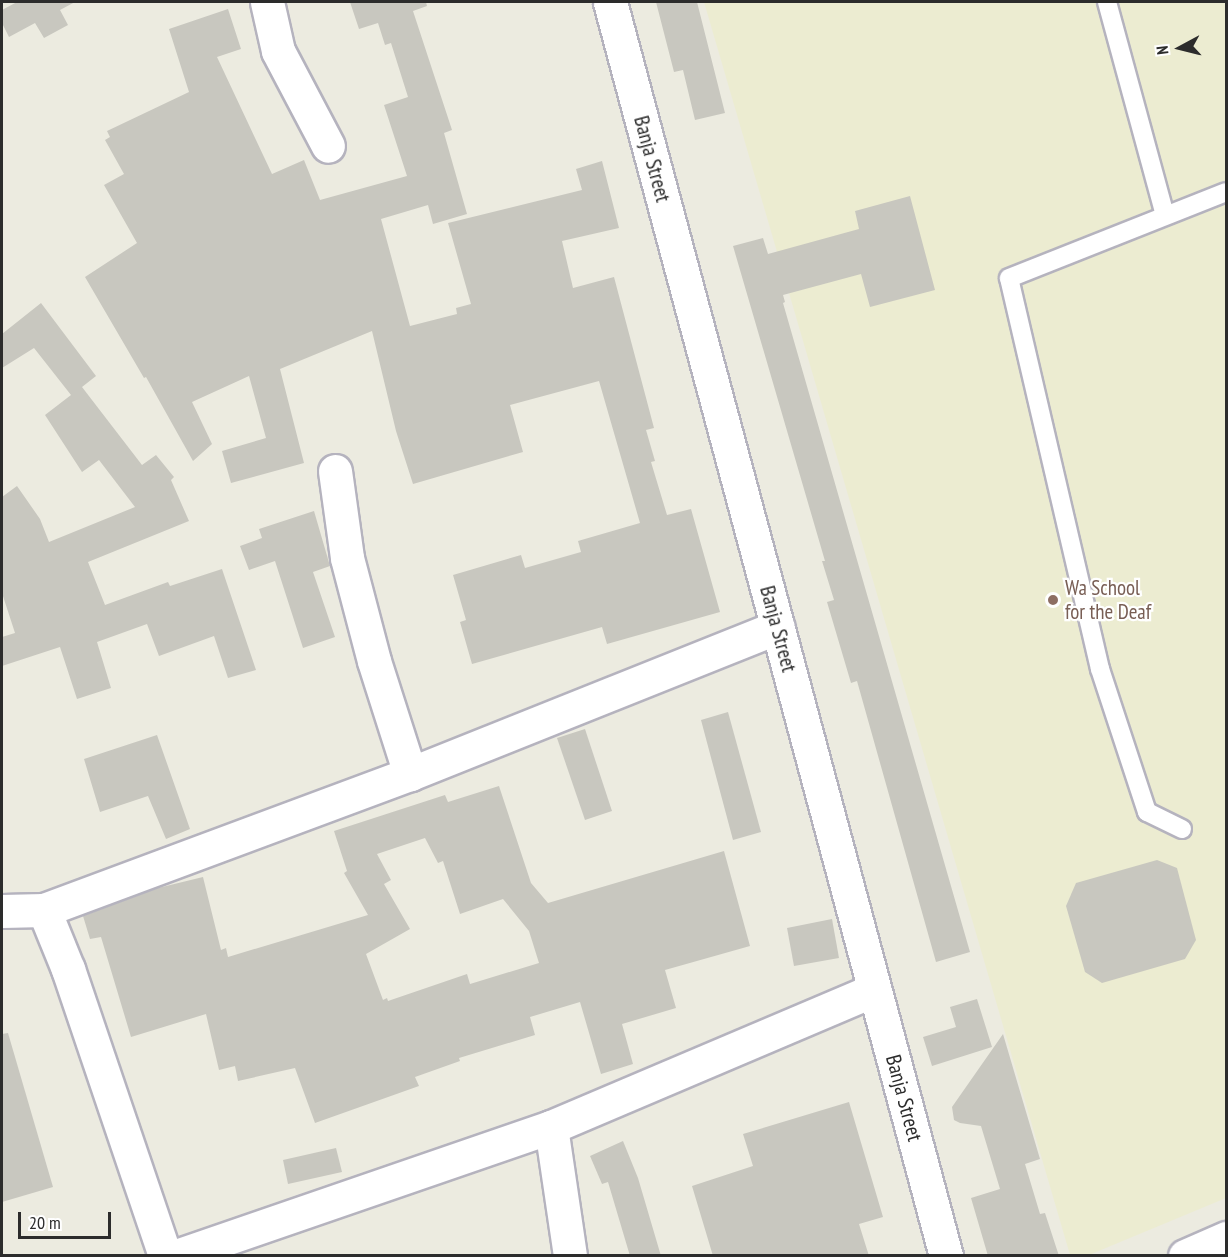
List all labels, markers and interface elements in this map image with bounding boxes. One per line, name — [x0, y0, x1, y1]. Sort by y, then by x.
north arrow — [1150, 18, 1210, 78]
text: N — [1152, 45, 1173, 56]
street label: Banja Street — [628, 113, 676, 205]
place label: Wa School for the Deaf — [1065, 575, 1151, 625]
street label: Banja Street — [754, 583, 802, 675]
marker: Wa School for the Deaf — [1046, 593, 1060, 607]
street label: Banja Street — [880, 1052, 928, 1144]
scale bar — [21, 1200, 114, 1238]
text: 20 m — [29, 1211, 61, 1234]

